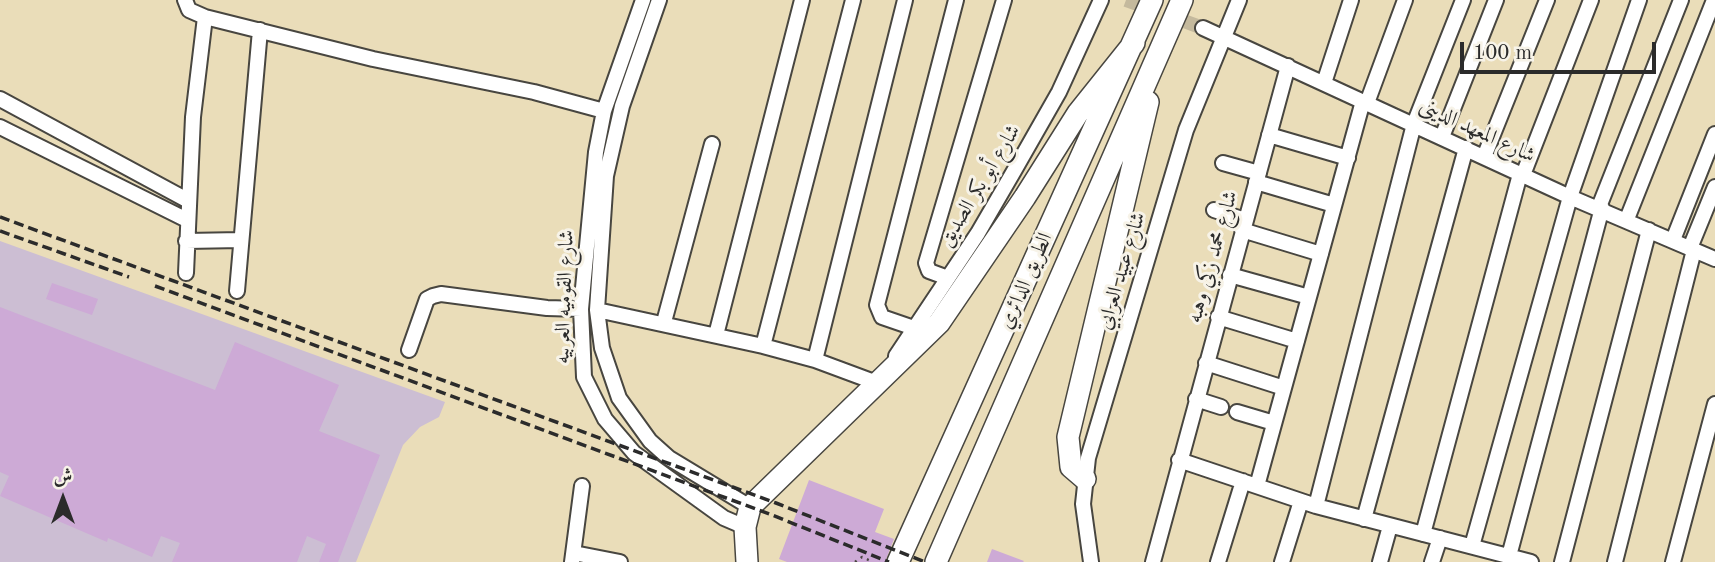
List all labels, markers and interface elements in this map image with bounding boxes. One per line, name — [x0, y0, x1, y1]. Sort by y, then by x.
scale bar — [1463, 28, 1659, 72]
text: 100 m — [1473, 43, 1532, 64]
street label: شارع المعهد الدينى — [1415, 93, 1539, 169]
street label: شارع أبو بكر الصديق — [934, 120, 1026, 252]
street label: شارع محمد زكي وهبه — [1182, 188, 1244, 326]
street label: شارع عبيد العرابي — [1092, 209, 1152, 333]
street label: شارع القوميه العربيه — [550, 229, 580, 365]
street label: الطريق الدائري — [994, 229, 1058, 333]
north arrow — [28, 464, 98, 534]
text: ش — [54, 468, 72, 487]

